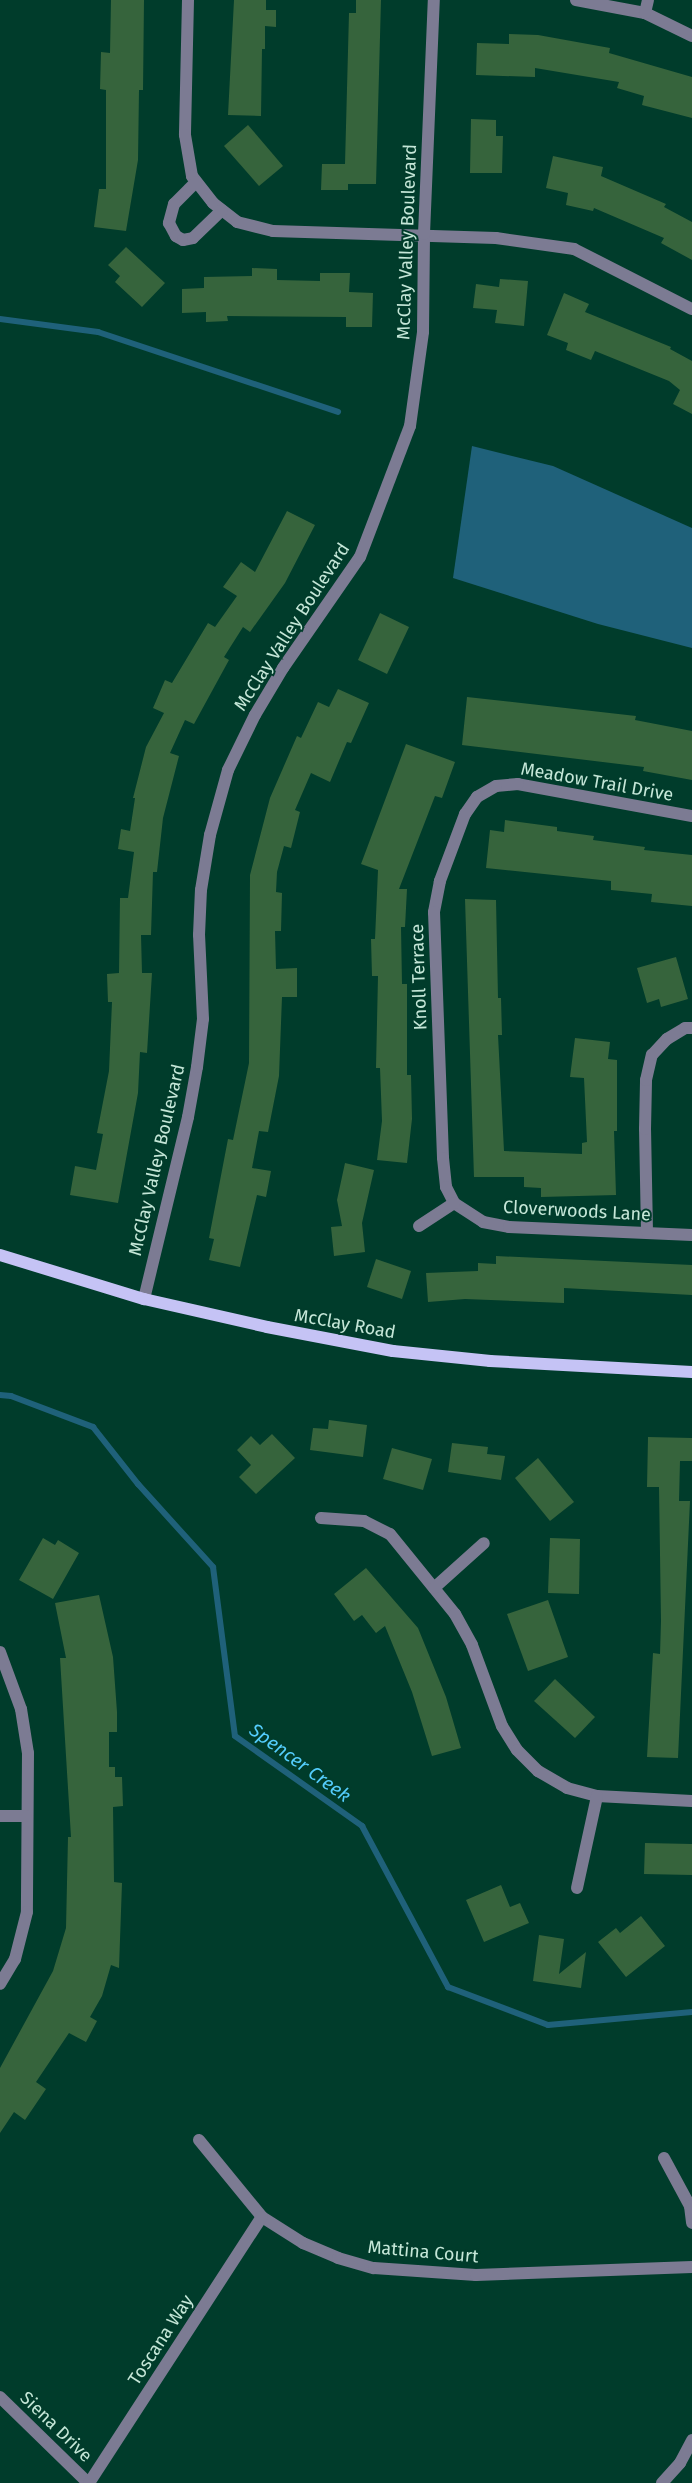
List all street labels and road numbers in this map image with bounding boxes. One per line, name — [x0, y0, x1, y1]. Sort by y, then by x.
street label: McClay Valley Boulevard — [393, 144, 421, 340]
street label: McClay Valley Boulevard — [230, 539, 354, 715]
street label: Meadow Trail Drive — [519, 758, 675, 806]
street label: Knoll Terrace — [406, 924, 432, 1030]
street label: McClay Valley Boulevard — [124, 1062, 190, 1258]
street label: Cloverwoods Lane — [503, 1196, 651, 1226]
street label: McClay Road — [293, 1304, 397, 1344]
street label: Mattina Court — [367, 2236, 479, 2268]
street label: Toscana Way — [124, 2291, 198, 2389]
street label: Siena Drive — [15, 2387, 97, 2467]

